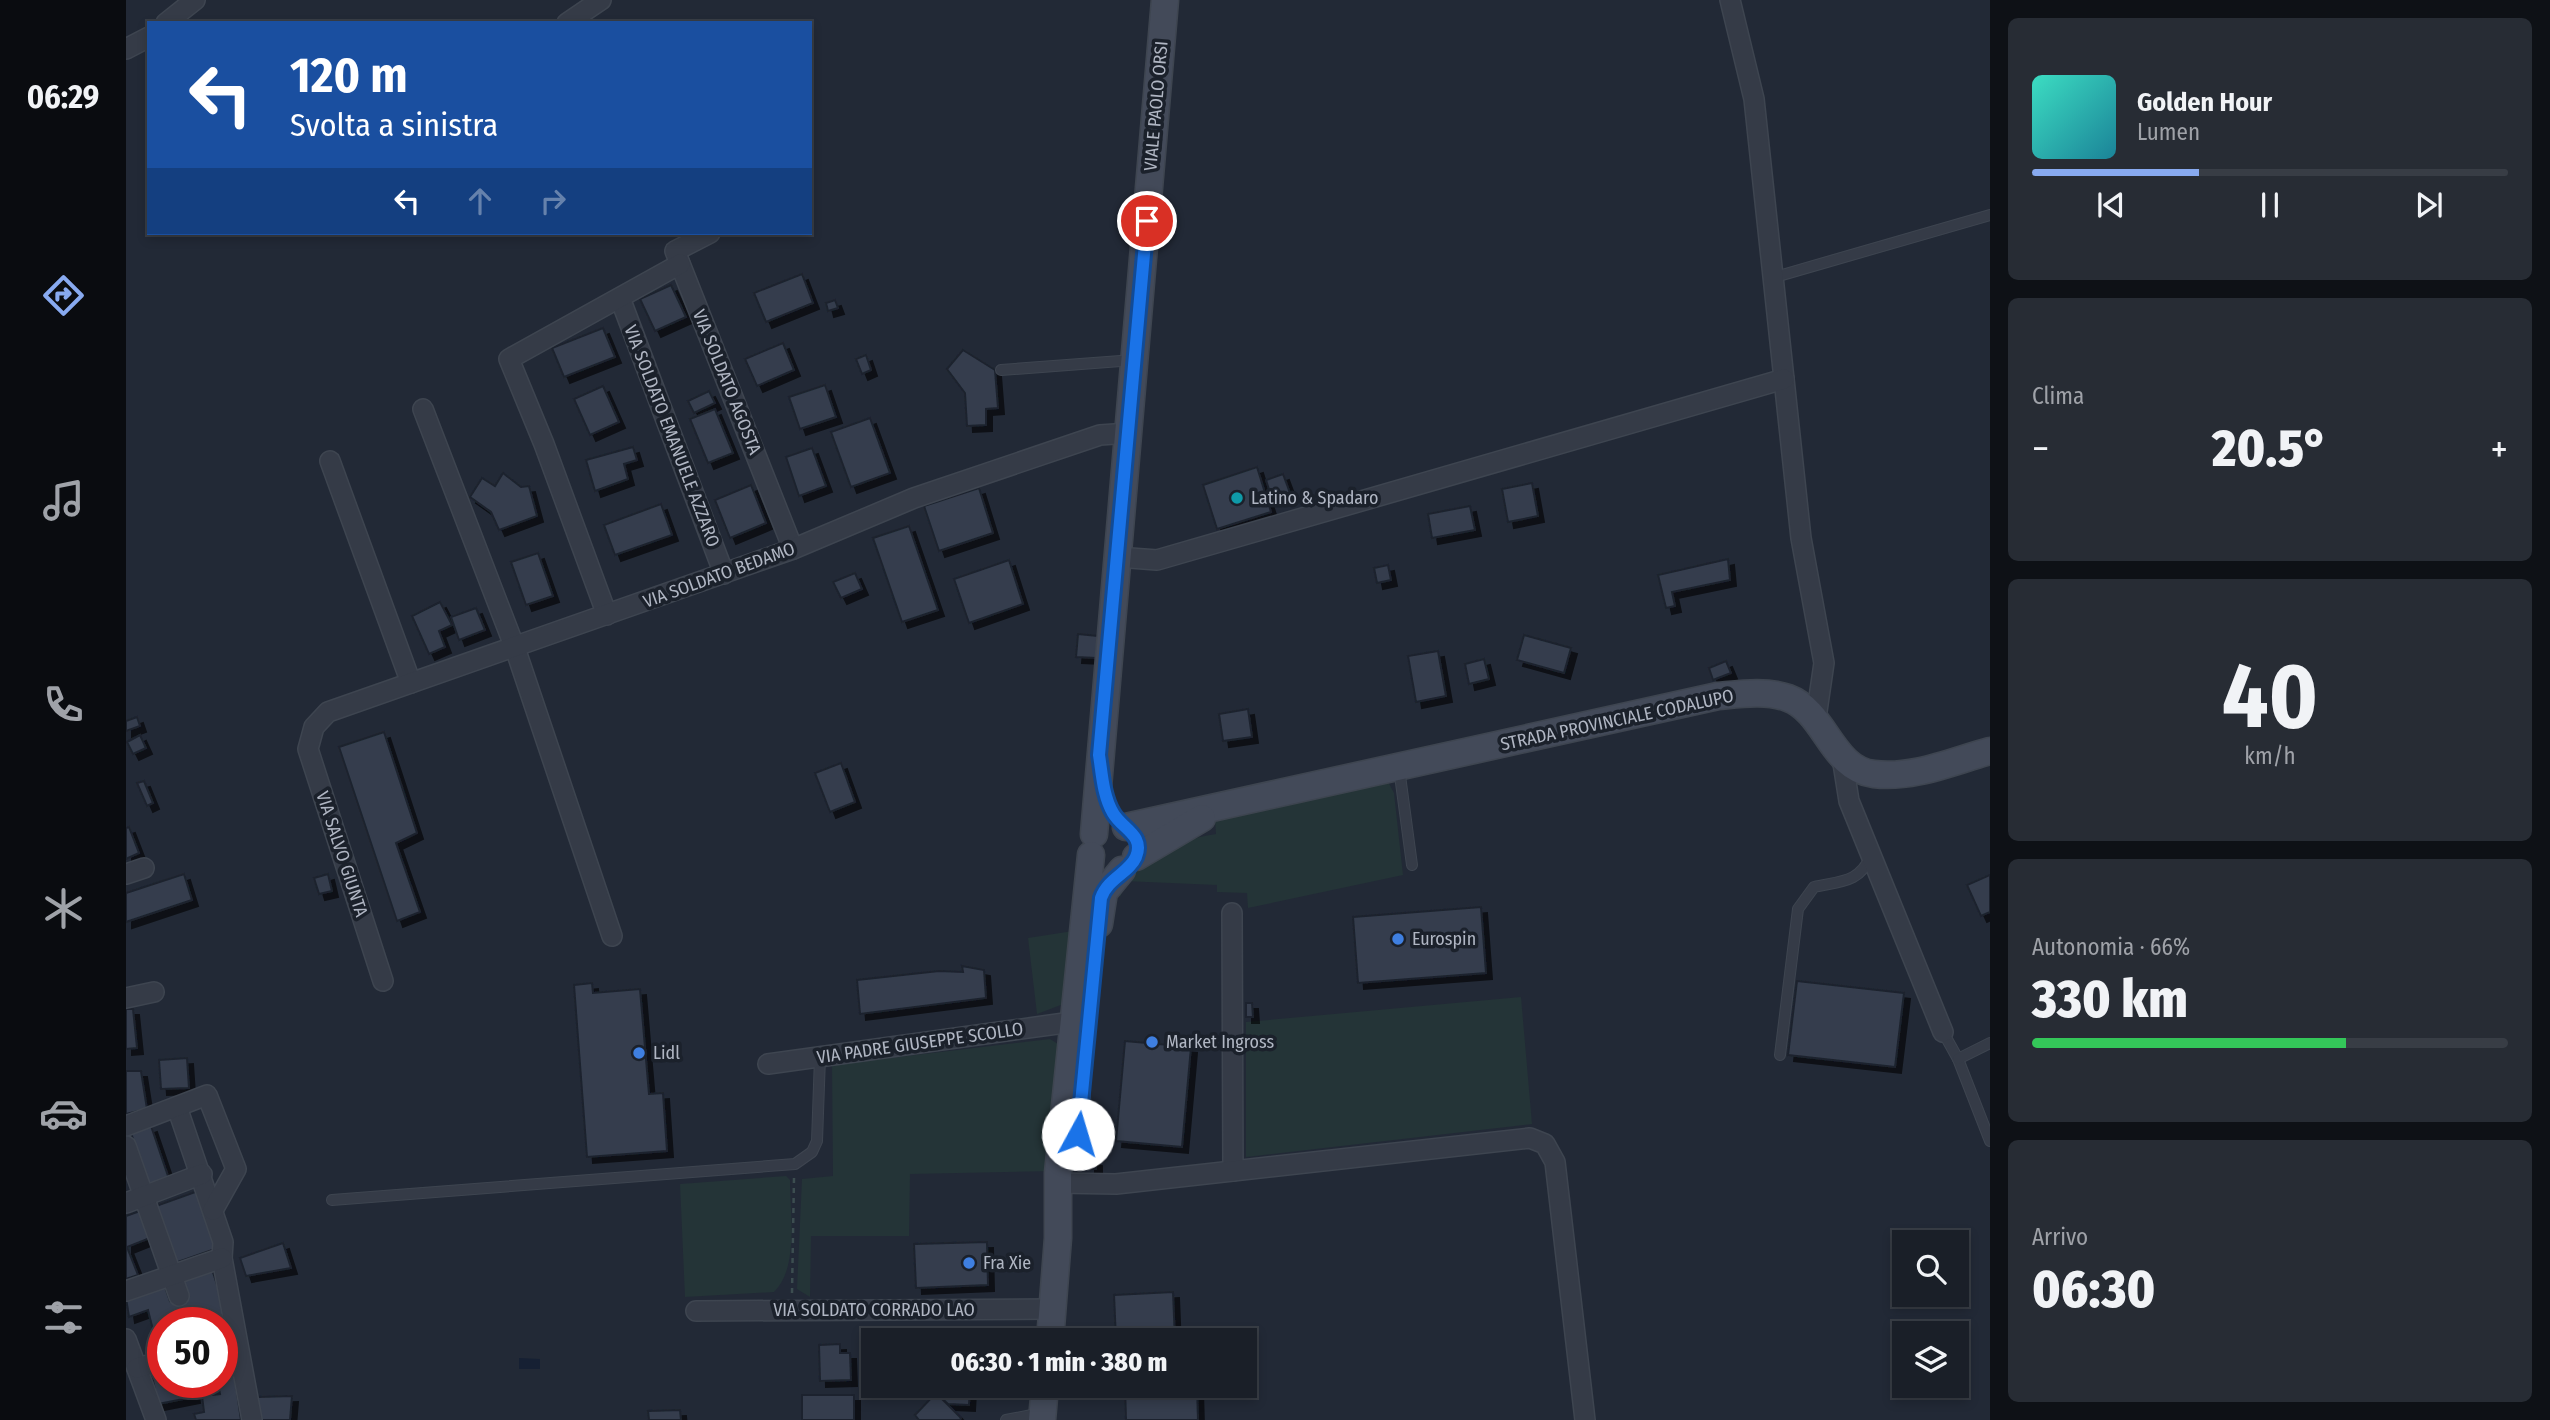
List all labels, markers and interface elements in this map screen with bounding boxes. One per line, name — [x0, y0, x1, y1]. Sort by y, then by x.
street label: VIALE PAOLO ORSI — [1139, 40, 1173, 172]
text: 120 m — [290, 46, 408, 105]
icon: left — [175, 49, 266, 140]
text: 06:29 — [27, 78, 99, 116]
text: Golden Hour — [2137, 87, 2272, 118]
text: Svolta a sinistra — [290, 106, 498, 144]
text: Lumen — [2137, 118, 2200, 146]
icon: left — [388, 182, 426, 220]
icon: ahead — [461, 182, 499, 220]
icon: right — [534, 182, 572, 220]
icon: previous — [2092, 186, 2130, 224]
icon: pause — [2251, 186, 2289, 224]
icon: next — [2410, 186, 2448, 224]
pin — [1117, 191, 1177, 251]
icon: arrive — [1128, 202, 1166, 240]
icon: directions — [39, 271, 88, 320]
street label: VIA SOLDATO AGOSTA — [688, 306, 766, 458]
street label: VIA SOLDATO EMANUELE AZZARO — [619, 322, 725, 550]
text: Clima — [2032, 382, 2084, 410]
text: 20.5° — [2212, 417, 2328, 480]
text: − — [2032, 426, 2049, 472]
text: + — [2491, 426, 2508, 472]
icon: music — [39, 476, 88, 525]
place label: Latino & Spadaro — [1251, 487, 1378, 509]
marker: Latino & Spadaro — [1229, 490, 1245, 506]
street label: VIA SOLDATO BEDAMO — [640, 537, 798, 613]
text: 40 — [2222, 642, 2318, 751]
icon: phone — [39, 680, 88, 729]
street label: STRADA PROVINCIALE CODALUPO — [1498, 685, 1736, 755]
text: km/h — [2244, 742, 2296, 770]
street label: VIA SALVO GIUNTA — [311, 788, 373, 920]
icon: climate — [39, 884, 88, 933]
place label: Eurospin — [1412, 928, 1476, 950]
marker: Eurospin — [1390, 931, 1406, 947]
text: Autonomia · 66% — [2032, 933, 2190, 961]
text: 330 km — [2032, 968, 2188, 1031]
street label: VIA PADRE GIUSEPPE SCOLLO — [815, 1018, 1025, 1068]
place label: Market Ingross — [1166, 1031, 1275, 1053]
marker: Market Ingross — [1144, 1034, 1160, 1050]
place label: Lidl — [653, 1042, 680, 1064]
marker: Lidl — [631, 1045, 647, 1061]
icon: car — [39, 1089, 88, 1138]
position arrow — [1041, 1097, 1115, 1171]
text: Arrivo — [2032, 1223, 2088, 1251]
map controls — [1892, 1230, 1969, 1398]
button: search — [1892, 1230, 1969, 1307]
place label: Fra Xie — [983, 1252, 1031, 1274]
marker: Fra Xie — [961, 1255, 977, 1271]
text: 06:30 — [2032, 1258, 2155, 1321]
icon: filters — [39, 1293, 88, 1342]
street label: VIA SOLDATO CORRADO LAO — [773, 1299, 975, 1321]
speed limit sign: 50 — [147, 1307, 238, 1398]
button: layers — [1892, 1321, 1969, 1398]
text: 06:30 · 1 min · 380 m — [951, 1347, 1167, 1378]

